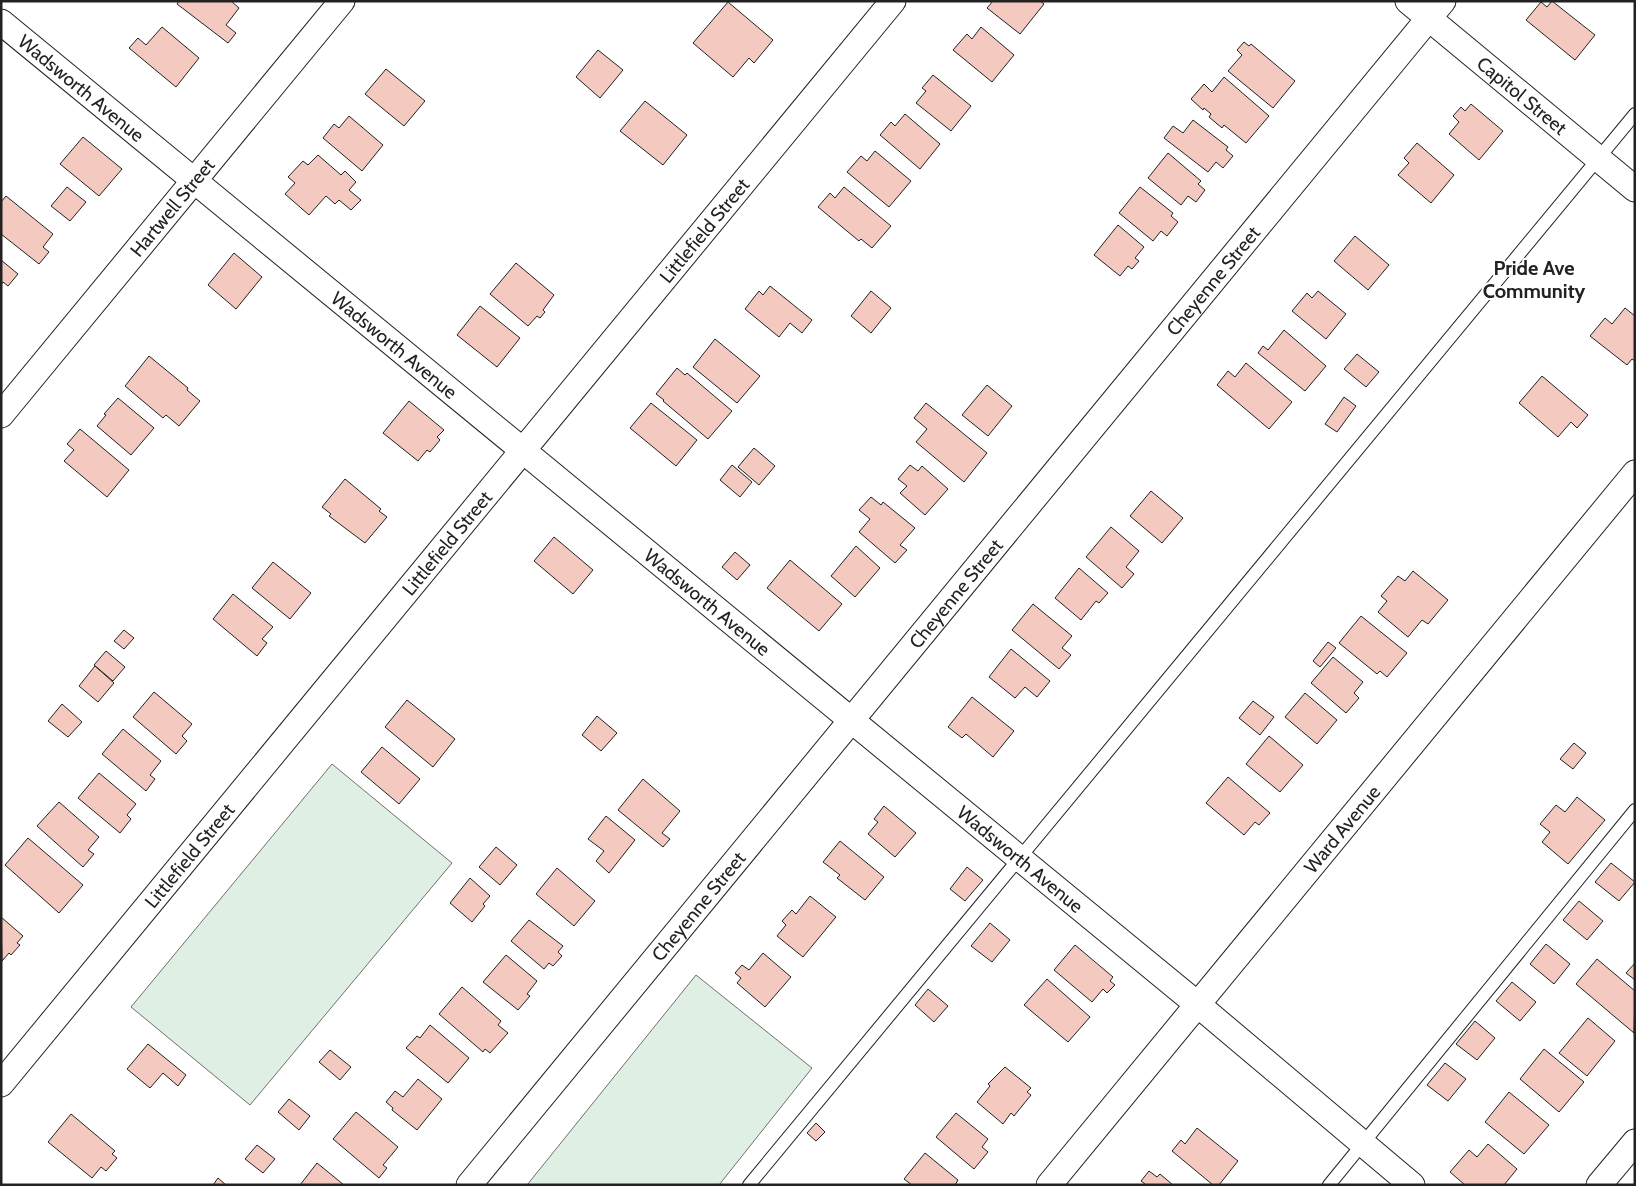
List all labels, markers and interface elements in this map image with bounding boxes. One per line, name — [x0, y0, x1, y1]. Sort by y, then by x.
street label: Wadsworth Avenue — [13, 30, 149, 147]
street label: Capitol Street — [1472, 52, 1572, 140]
street label: Hartwell Street — [125, 153, 220, 261]
street label: Littlefield Street — [655, 173, 755, 288]
street label: Cheyenne Street — [1162, 221, 1265, 340]
district label: Pride Ave Community — [1483, 256, 1586, 303]
street label: Wadsworth Avenue — [326, 287, 462, 404]
street label: Littlefield Street — [397, 486, 497, 600]
street label: Cheyenne Street — [904, 534, 1008, 653]
street label: Wadsworth Avenue — [639, 544, 775, 661]
street label: Ward Avenue — [1299, 780, 1385, 878]
street label: Littlefield Street — [140, 798, 240, 913]
street label: Wadsworth Avenue — [952, 801, 1088, 918]
street label: Cheyenne Street — [647, 847, 751, 966]

